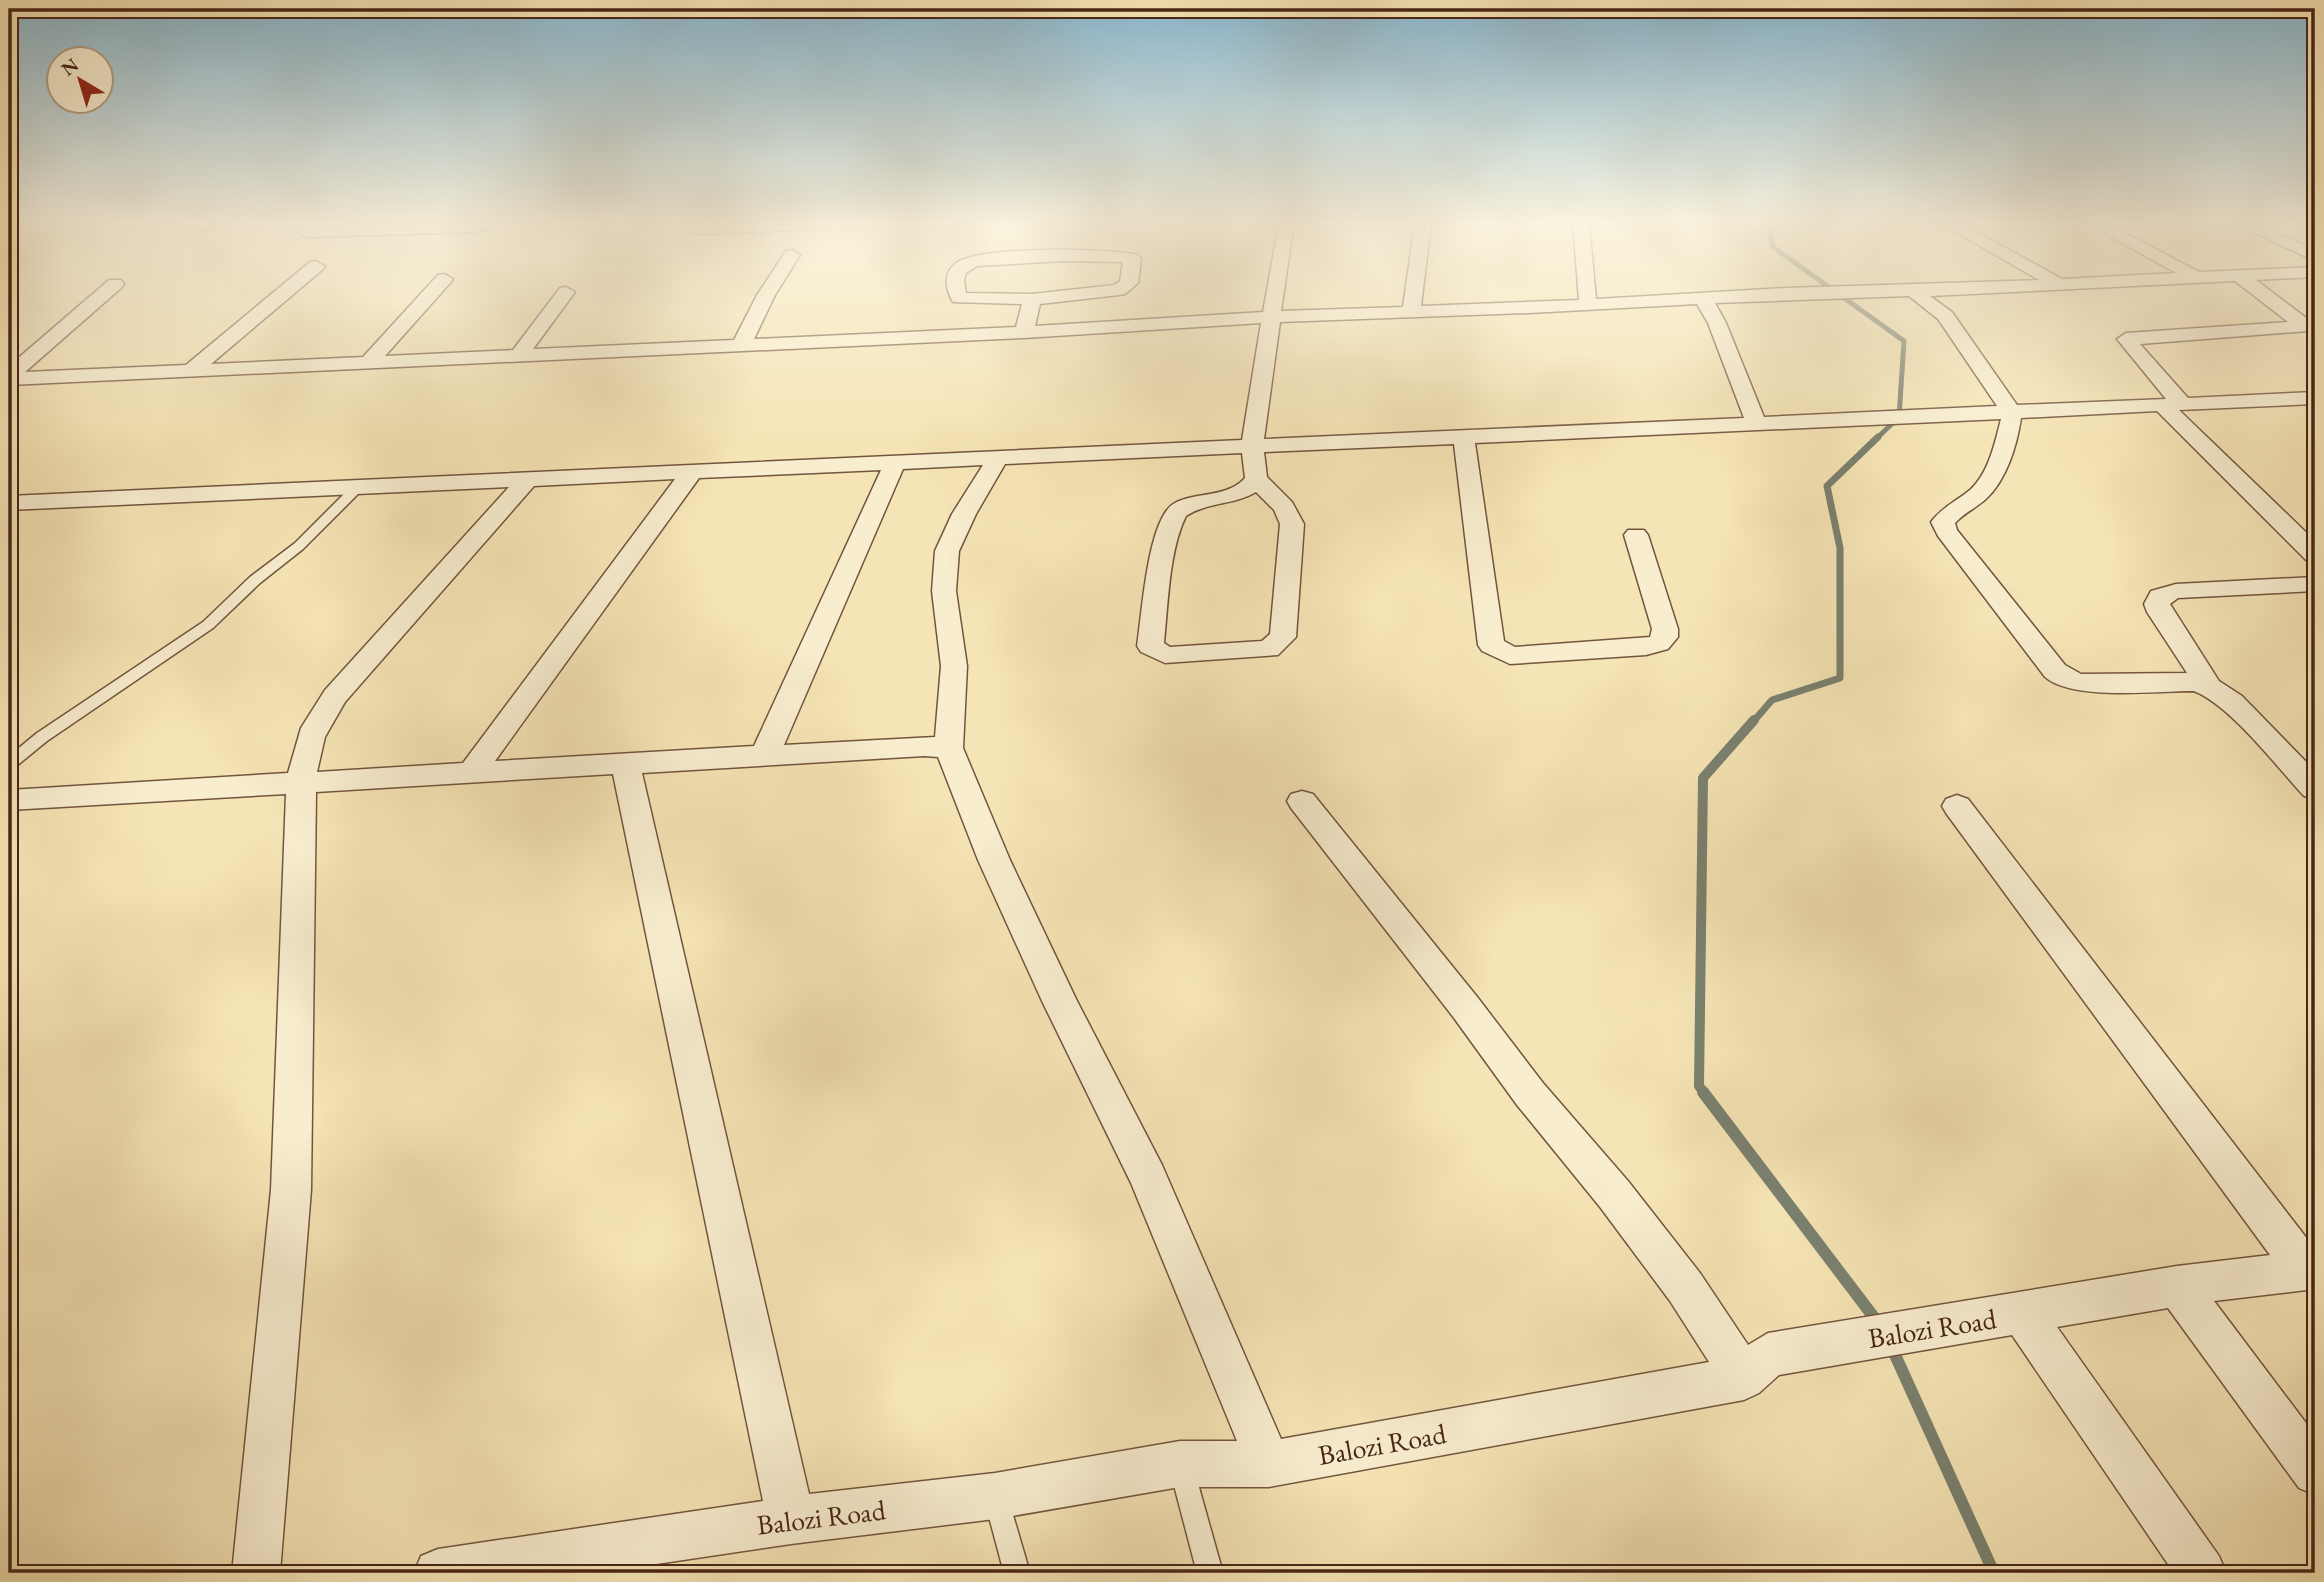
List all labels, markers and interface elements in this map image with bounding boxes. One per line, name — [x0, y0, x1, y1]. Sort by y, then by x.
north arrow — [46, 46, 116, 116]
text: N — [56, 52, 84, 82]
street label: Balozi Road — [1865, 1300, 2000, 1356]
street label: Balozi Road — [1315, 1415, 1450, 1473]
street label: Balozi Road — [755, 1491, 888, 1543]

